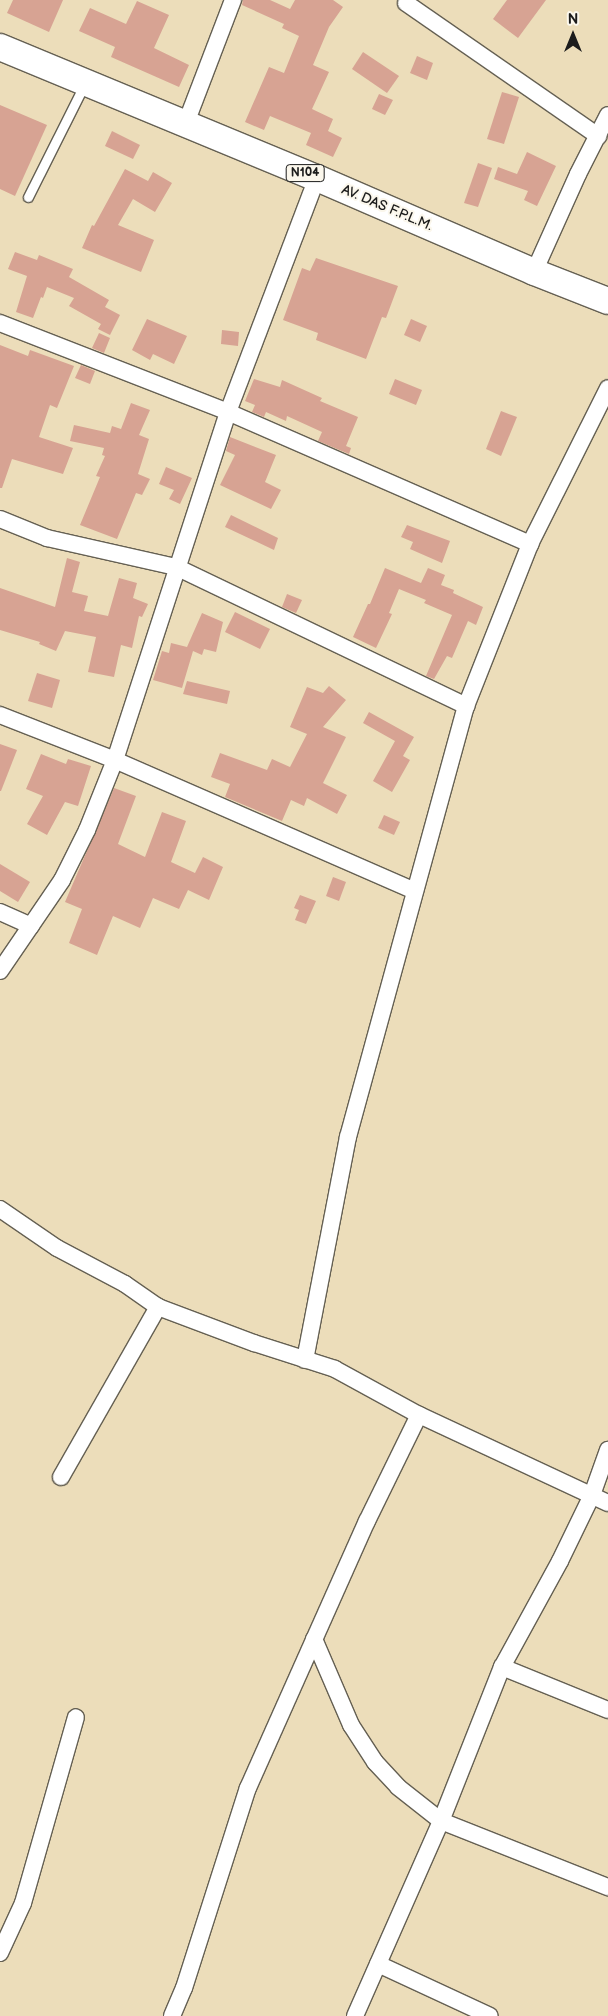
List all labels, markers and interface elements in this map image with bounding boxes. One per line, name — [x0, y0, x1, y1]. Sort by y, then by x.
north arrow — [548, 10, 598, 60]
text: N — [568, 11, 578, 28]
road number: N104 — [285, 164, 325, 182]
street label: AV. DAS F.P.L.M. — [339, 181, 435, 235]

